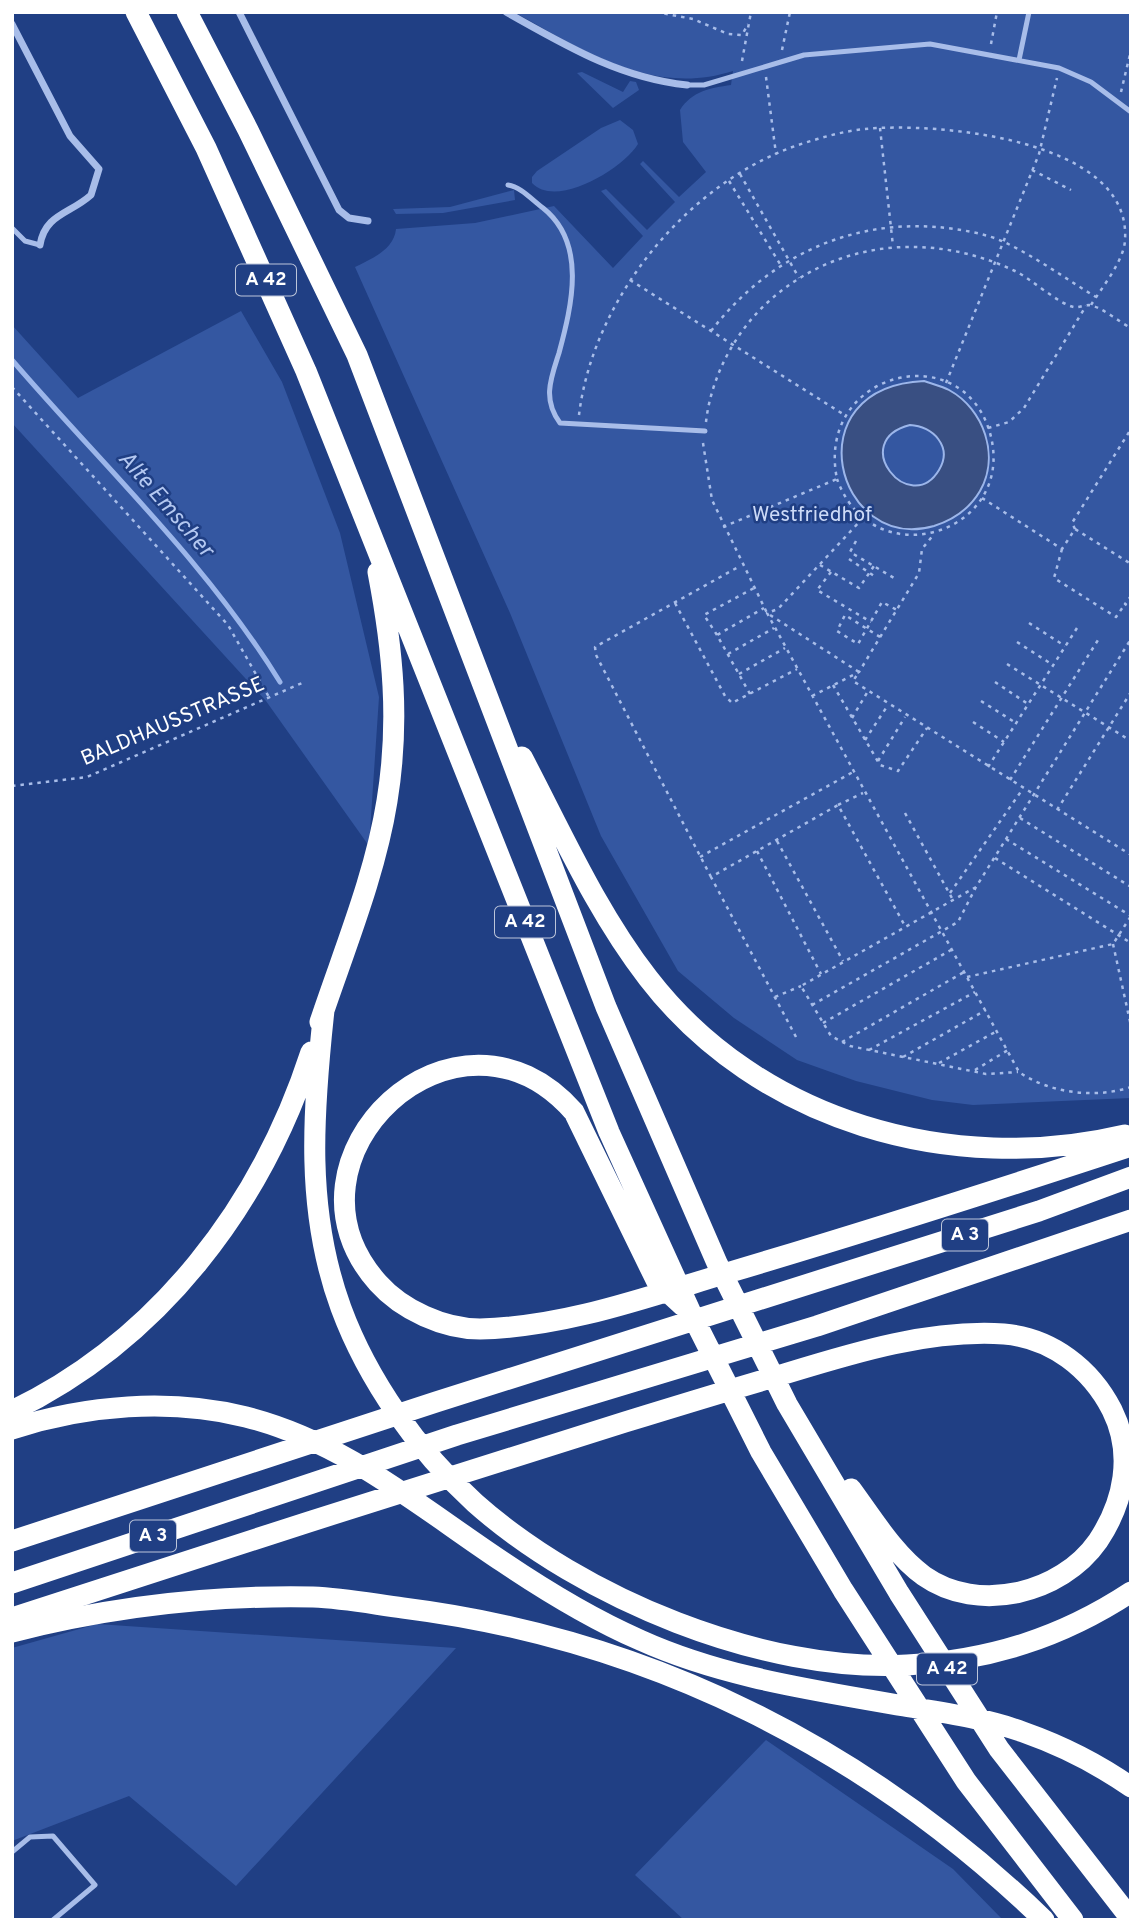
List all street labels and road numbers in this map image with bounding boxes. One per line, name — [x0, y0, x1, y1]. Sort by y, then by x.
road number: A 42 — [236, 264, 296, 296]
street label: BALDHAUSSTRASSE — [77, 671, 269, 773]
road number: A 42 — [495, 906, 555, 938]
road number: A 3 — [942, 1219, 988, 1250]
road number: A 3 — [130, 1520, 176, 1552]
road number: A 42 — [917, 1653, 977, 1684]

